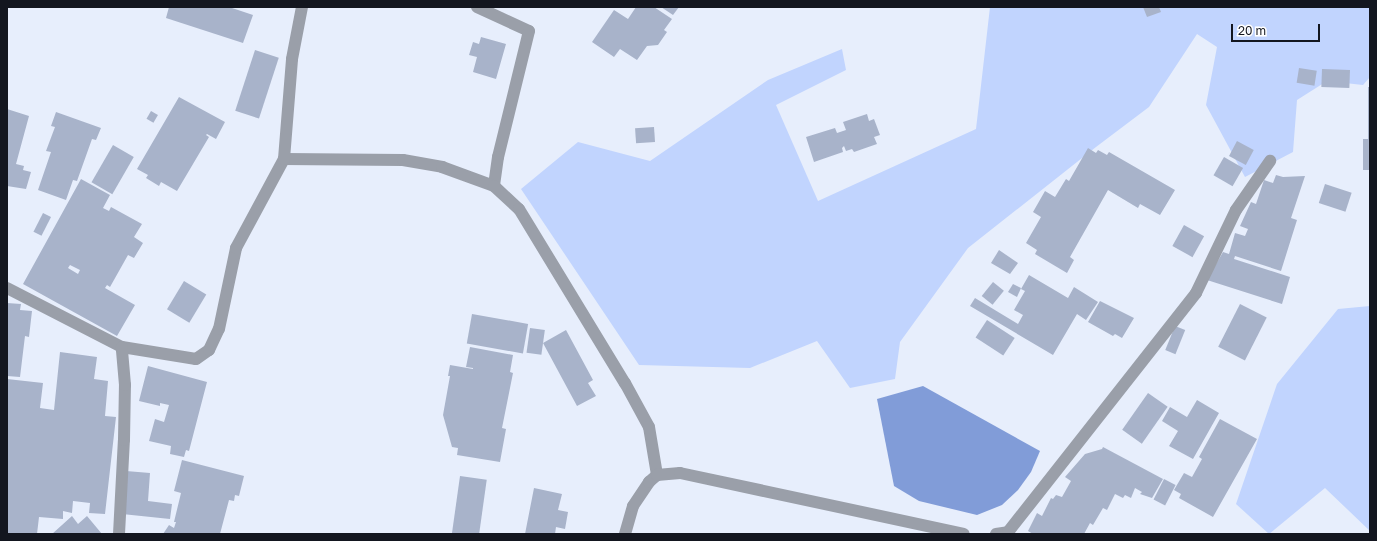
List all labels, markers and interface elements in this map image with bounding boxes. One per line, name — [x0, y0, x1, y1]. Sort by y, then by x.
scale bar — [1233, 16, 1322, 42]
text: 20 m — [1238, 23, 1266, 38]

